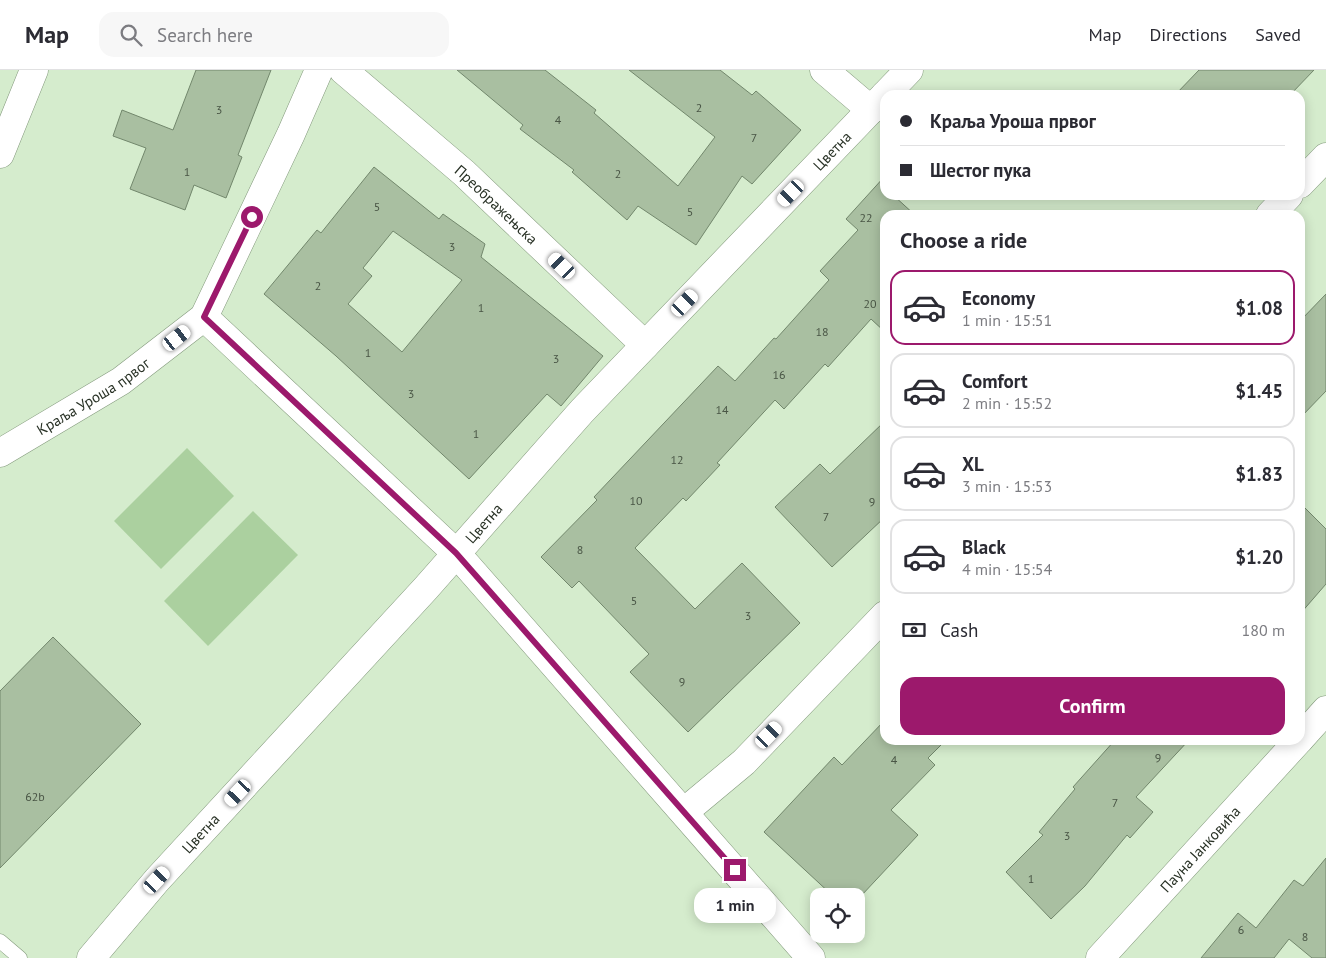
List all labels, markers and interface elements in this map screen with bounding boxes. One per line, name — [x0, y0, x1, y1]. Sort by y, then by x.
search box — [99, 12, 449, 57]
text: Map — [25, 19, 69, 50]
icon: search — [117, 21, 145, 49]
text: Search here — [157, 23, 253, 47]
text: Map — [1089, 23, 1121, 46]
text: Directions — [1149, 23, 1227, 46]
text: Saved — [1255, 23, 1301, 46]
house number: 2 — [696, 100, 702, 115]
house number: 3 — [216, 102, 222, 117]
text: Краља Уроша првог — [930, 109, 1096, 133]
house number: 4 — [555, 112, 562, 127]
street label: Цветна — [809, 127, 855, 174]
house number: 7 — [751, 130, 757, 145]
text: Шестог пука — [930, 158, 1031, 182]
street label: Преображењска — [451, 160, 542, 248]
house number: 1 — [184, 164, 190, 179]
house number: 2 — [615, 166, 621, 181]
car — [775, 177, 806, 209]
house number: 5 — [374, 199, 380, 214]
house number: 5 — [687, 204, 693, 219]
route start — [241, 206, 263, 228]
house number: 22 — [859, 210, 873, 225]
text: Choose a ride — [900, 226, 1027, 254]
house number: 3 — [449, 239, 455, 254]
car — [545, 250, 578, 282]
house number: 2 — [315, 278, 321, 293]
icon: car — [902, 285, 947, 330]
text: Economy — [962, 286, 1035, 310]
car — [669, 287, 700, 319]
house number: 20 — [863, 296, 877, 311]
text: $1.08 — [1235, 296, 1283, 320]
house number: 1 — [478, 300, 484, 315]
text: 1 min · 15:51 — [962, 310, 1052, 330]
car — [160, 323, 193, 353]
house number: 18 — [815, 324, 829, 339]
house number: 1 — [365, 345, 371, 360]
house number: 3 — [553, 351, 559, 366]
street label: Краља Уроша првог — [33, 353, 154, 439]
house number: 16 — [772, 367, 786, 382]
icon: car — [902, 368, 947, 413]
text: Comfort — [962, 369, 1028, 393]
text: $1.45 — [1235, 379, 1283, 403]
house number: 3 — [408, 386, 414, 401]
text: 2 min · 15:52 — [962, 393, 1052, 413]
house number: 14 — [715, 402, 729, 417]
house number: 1 — [473, 426, 479, 441]
icon: car — [902, 451, 947, 496]
house number: 12 — [670, 452, 684, 467]
text: XL — [962, 452, 984, 476]
text: $1.83 — [1235, 462, 1283, 486]
text: 3 min · 15:53 — [962, 476, 1052, 496]
house number: 10 — [629, 493, 643, 508]
house number: 9 — [869, 494, 875, 509]
street label: Цветна — [461, 499, 506, 547]
house number: 7 — [823, 509, 829, 524]
icon: car — [902, 534, 947, 579]
text: Black — [962, 535, 1006, 559]
house number: 8 — [577, 542, 583, 557]
text: $1.20 — [1235, 545, 1283, 569]
text: 4 min · 15:54 — [962, 559, 1052, 579]
house number: 5 — [631, 593, 637, 608]
house number: 3 — [745, 608, 751, 623]
icon: cash — [900, 616, 928, 644]
text: Cash — [940, 618, 978, 642]
text: 180 m — [1242, 620, 1285, 640]
house number: 9 — [679, 674, 685, 689]
button: Confirm — [900, 677, 1285, 735]
car — [753, 719, 784, 751]
house number: 9 — [1155, 750, 1161, 765]
house number: 4 — [891, 752, 898, 767]
car — [222, 777, 253, 809]
house number: 62b — [25, 789, 45, 804]
house number: 7 — [1112, 795, 1118, 810]
street label: Пауна Јанковића — [1156, 802, 1244, 896]
street label: Цветна — [177, 809, 223, 857]
house number: 3 — [1064, 828, 1070, 843]
route end — [724, 859, 746, 881]
car — [141, 864, 172, 896]
house number: 1 — [1028, 871, 1034, 886]
callout: 1 min — [694, 888, 776, 922]
map controls — [810, 888, 865, 943]
button: locate — [810, 888, 865, 943]
text: 1 min — [715, 895, 755, 915]
house number: 6 — [1238, 922, 1244, 937]
house number: 8 — [1302, 929, 1308, 944]

